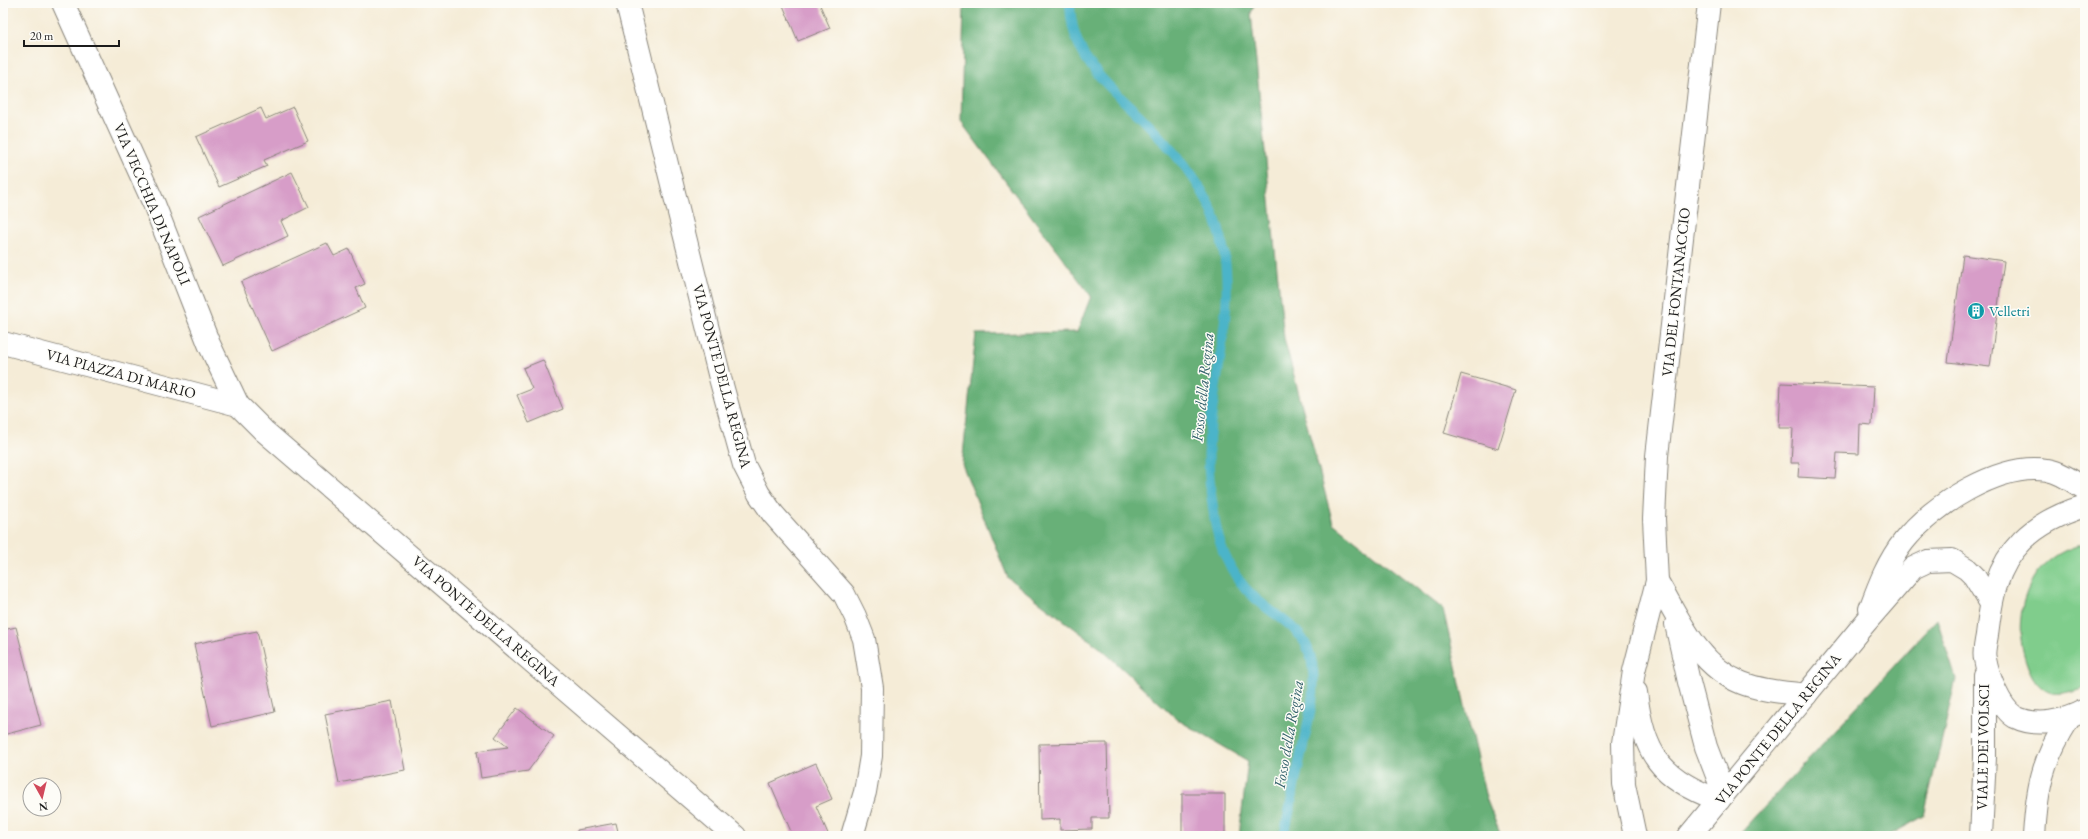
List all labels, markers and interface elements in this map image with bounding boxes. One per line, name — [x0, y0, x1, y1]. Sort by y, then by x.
scale bar — [24, 22, 119, 48]
text: 20 m — [30, 28, 54, 44]
street label: VIA VECCHIA DI NAPOLI — [110, 120, 195, 288]
street label: VIA DEL FONTANACCIO — [1657, 206, 1694, 377]
street label: VIA PONTE DELLA REGINA — [689, 282, 756, 471]
building icon: Velletri — [1966, 301, 1986, 321]
place label: Velletri — [1989, 301, 2030, 320]
water label: Fosso della Regina — [1186, 332, 1219, 444]
street label: VIA PIAZZA DI MARIO — [44, 344, 198, 403]
street label: VIA PONTE DELLA REGINA — [408, 551, 565, 690]
street label: VIA PONTE DELLA REGINA — [1711, 648, 1845, 808]
water label: Fosso della Regina — [1268, 678, 1308, 791]
street label: VIALE DEI VOLSCI — [1972, 684, 1993, 810]
north arrow — [22, 777, 62, 817]
text: N — [38, 799, 49, 814]

